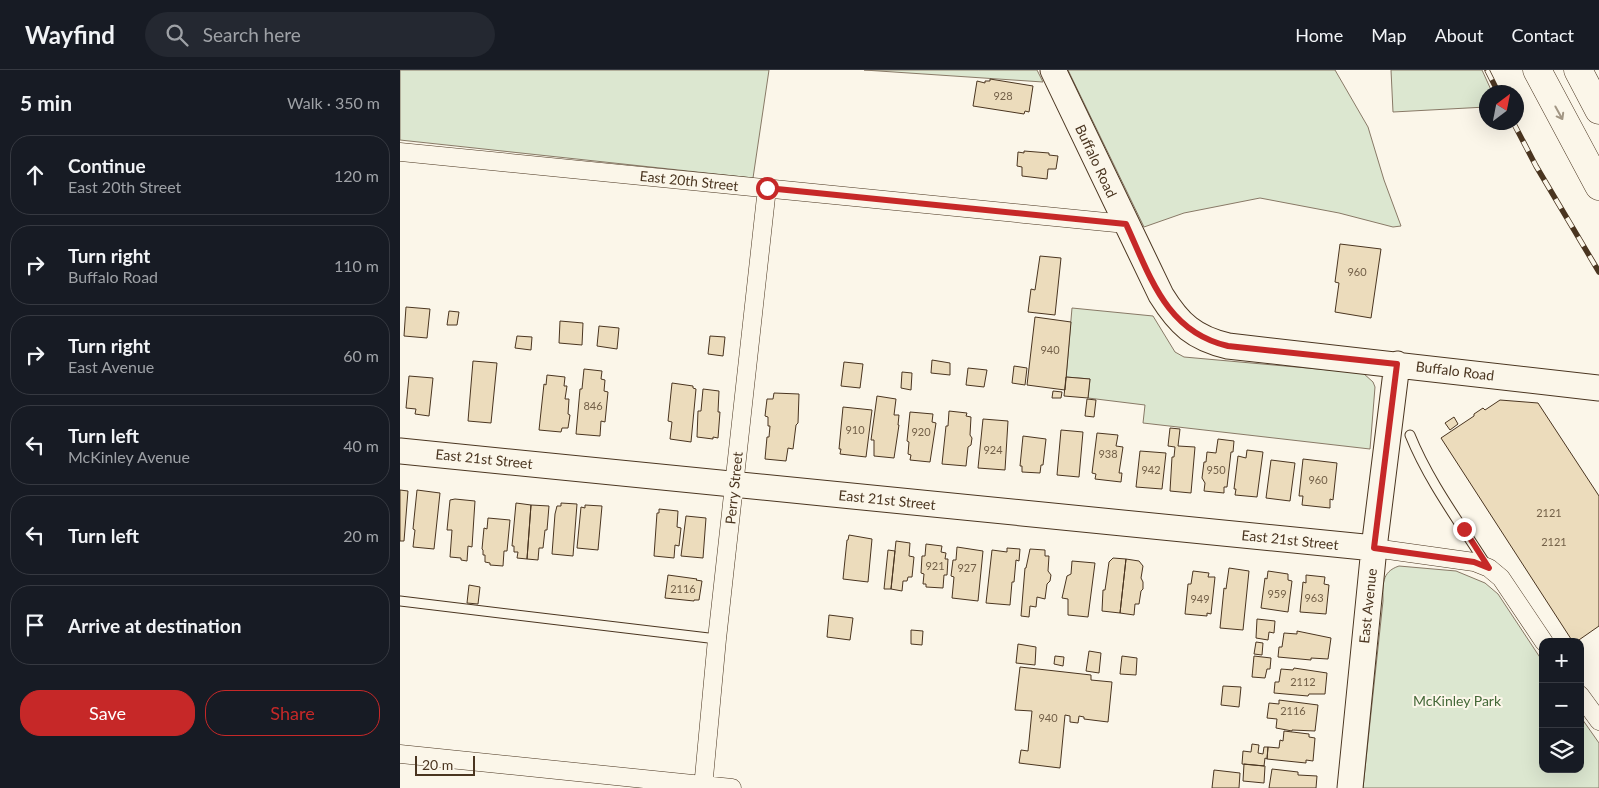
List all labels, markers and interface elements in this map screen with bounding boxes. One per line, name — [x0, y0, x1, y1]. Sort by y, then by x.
search box — [145, 12, 495, 57]
text: Wayfind — [25, 20, 115, 49]
icon: search — [163, 21, 191, 49]
text: Search here — [203, 23, 301, 46]
text: Home — [1295, 24, 1343, 46]
text: Map — [1371, 24, 1407, 46]
text: About — [1435, 24, 1484, 46]
text: Contact — [1512, 24, 1574, 46]
north arrow — [1479, 85, 1524, 130]
house number: 928 — [993, 89, 1013, 102]
text: 5 min — [20, 90, 72, 115]
text: Walk · 350 m — [287, 93, 380, 112]
one-way arrow — [1554, 106, 1564, 121]
street label: Buffalo Road — [1072, 121, 1121, 200]
text: Continue — [68, 154, 146, 177]
icon: ahead — [21, 161, 49, 189]
text: 120 m — [334, 166, 379, 185]
street label: East 20th Street — [639, 167, 739, 194]
text: East 20th Street — [68, 177, 181, 196]
route start — [756, 177, 779, 200]
text: Turn right — [68, 244, 150, 267]
icon: right — [21, 251, 49, 279]
text: 110 m — [334, 256, 379, 275]
house number: 960 — [1347, 265, 1367, 278]
text: Buffalo Road — [68, 267, 158, 286]
text: Turn right — [68, 334, 150, 357]
icon: right — [21, 341, 49, 369]
house number: 940 — [1040, 343, 1060, 356]
text: 60 m — [343, 346, 379, 365]
text: East Avenue — [68, 357, 154, 376]
street label: Buffalo Road — [1415, 357, 1495, 384]
house number: 846 — [583, 399, 603, 412]
house number: 910 — [845, 423, 865, 436]
text: Turn left — [68, 424, 139, 447]
house number: 920 — [911, 425, 931, 438]
icon: left — [21, 431, 49, 459]
text: 40 m — [343, 436, 379, 455]
house number: 924 — [983, 443, 1003, 456]
street label: East 21st Street — [435, 445, 533, 472]
text: McKinley Avenue — [68, 447, 190, 466]
house number: 938 — [1098, 447, 1118, 460]
street label: Perry Street — [721, 451, 746, 525]
house number: 942 — [1141, 463, 1161, 476]
house number: 950 — [1206, 463, 1226, 476]
house number: 960 — [1308, 473, 1328, 486]
street label: East 21st Street — [838, 486, 936, 513]
house number: 2121 — [1536, 506, 1562, 519]
route end — [1453, 518, 1476, 541]
icon: left — [21, 521, 49, 549]
text: Turn left — [68, 524, 139, 547]
text: 20 m — [343, 526, 379, 545]
street label: East 21st Street — [1241, 526, 1339, 553]
house number: 2121 — [1541, 535, 1567, 548]
house number: 921 — [925, 559, 945, 572]
house number: 927 — [957, 561, 977, 574]
street label: East Avenue — [1355, 568, 1380, 644]
house number: 2116 — [670, 582, 696, 595]
house number: 959 — [1267, 587, 1287, 600]
house number: 963 — [1304, 591, 1324, 604]
house number: 949 — [1190, 592, 1210, 605]
icon: arrive — [21, 611, 49, 639]
text: Arrive at destination — [68, 614, 241, 637]
map controls — [1539, 638, 1584, 773]
button: + — [1539, 638, 1584, 683]
house number: 2112 — [1290, 675, 1316, 688]
button: − — [1539, 683, 1584, 728]
button: Save — [20, 690, 195, 736]
button: Share — [205, 690, 380, 736]
park label: McKinley Park — [1413, 692, 1502, 709]
house number: 2116 — [1280, 704, 1306, 717]
house number: 940 — [1038, 711, 1058, 724]
button: layers — [1539, 728, 1584, 773]
scale bar — [415, 753, 475, 776]
text: 20 m — [422, 756, 453, 773]

